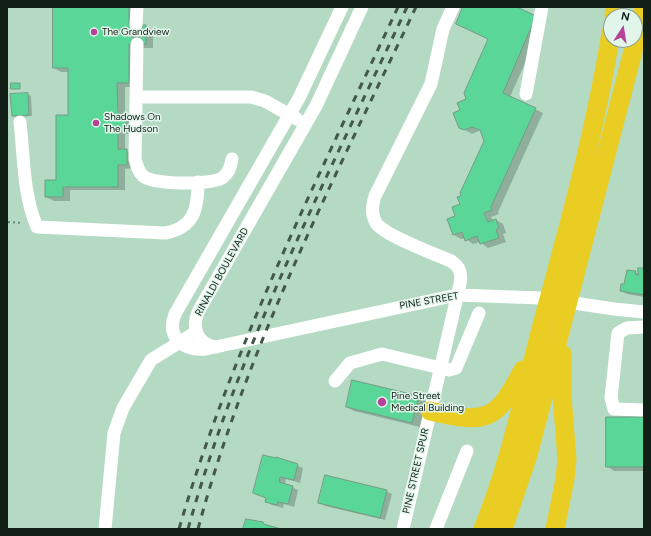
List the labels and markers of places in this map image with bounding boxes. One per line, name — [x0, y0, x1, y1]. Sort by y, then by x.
place label: The Grandview — [102, 26, 169, 38]
marker: The Grandview — [89, 27, 99, 37]
place label: Shadows On The Hudson — [104, 111, 161, 134]
marker: Shadows On The Hudson — [91, 118, 101, 128]
place label: Pine Street Medical Building — [391, 390, 464, 414]
marker: Pine Street Medical Building — [376, 396, 388, 408]

